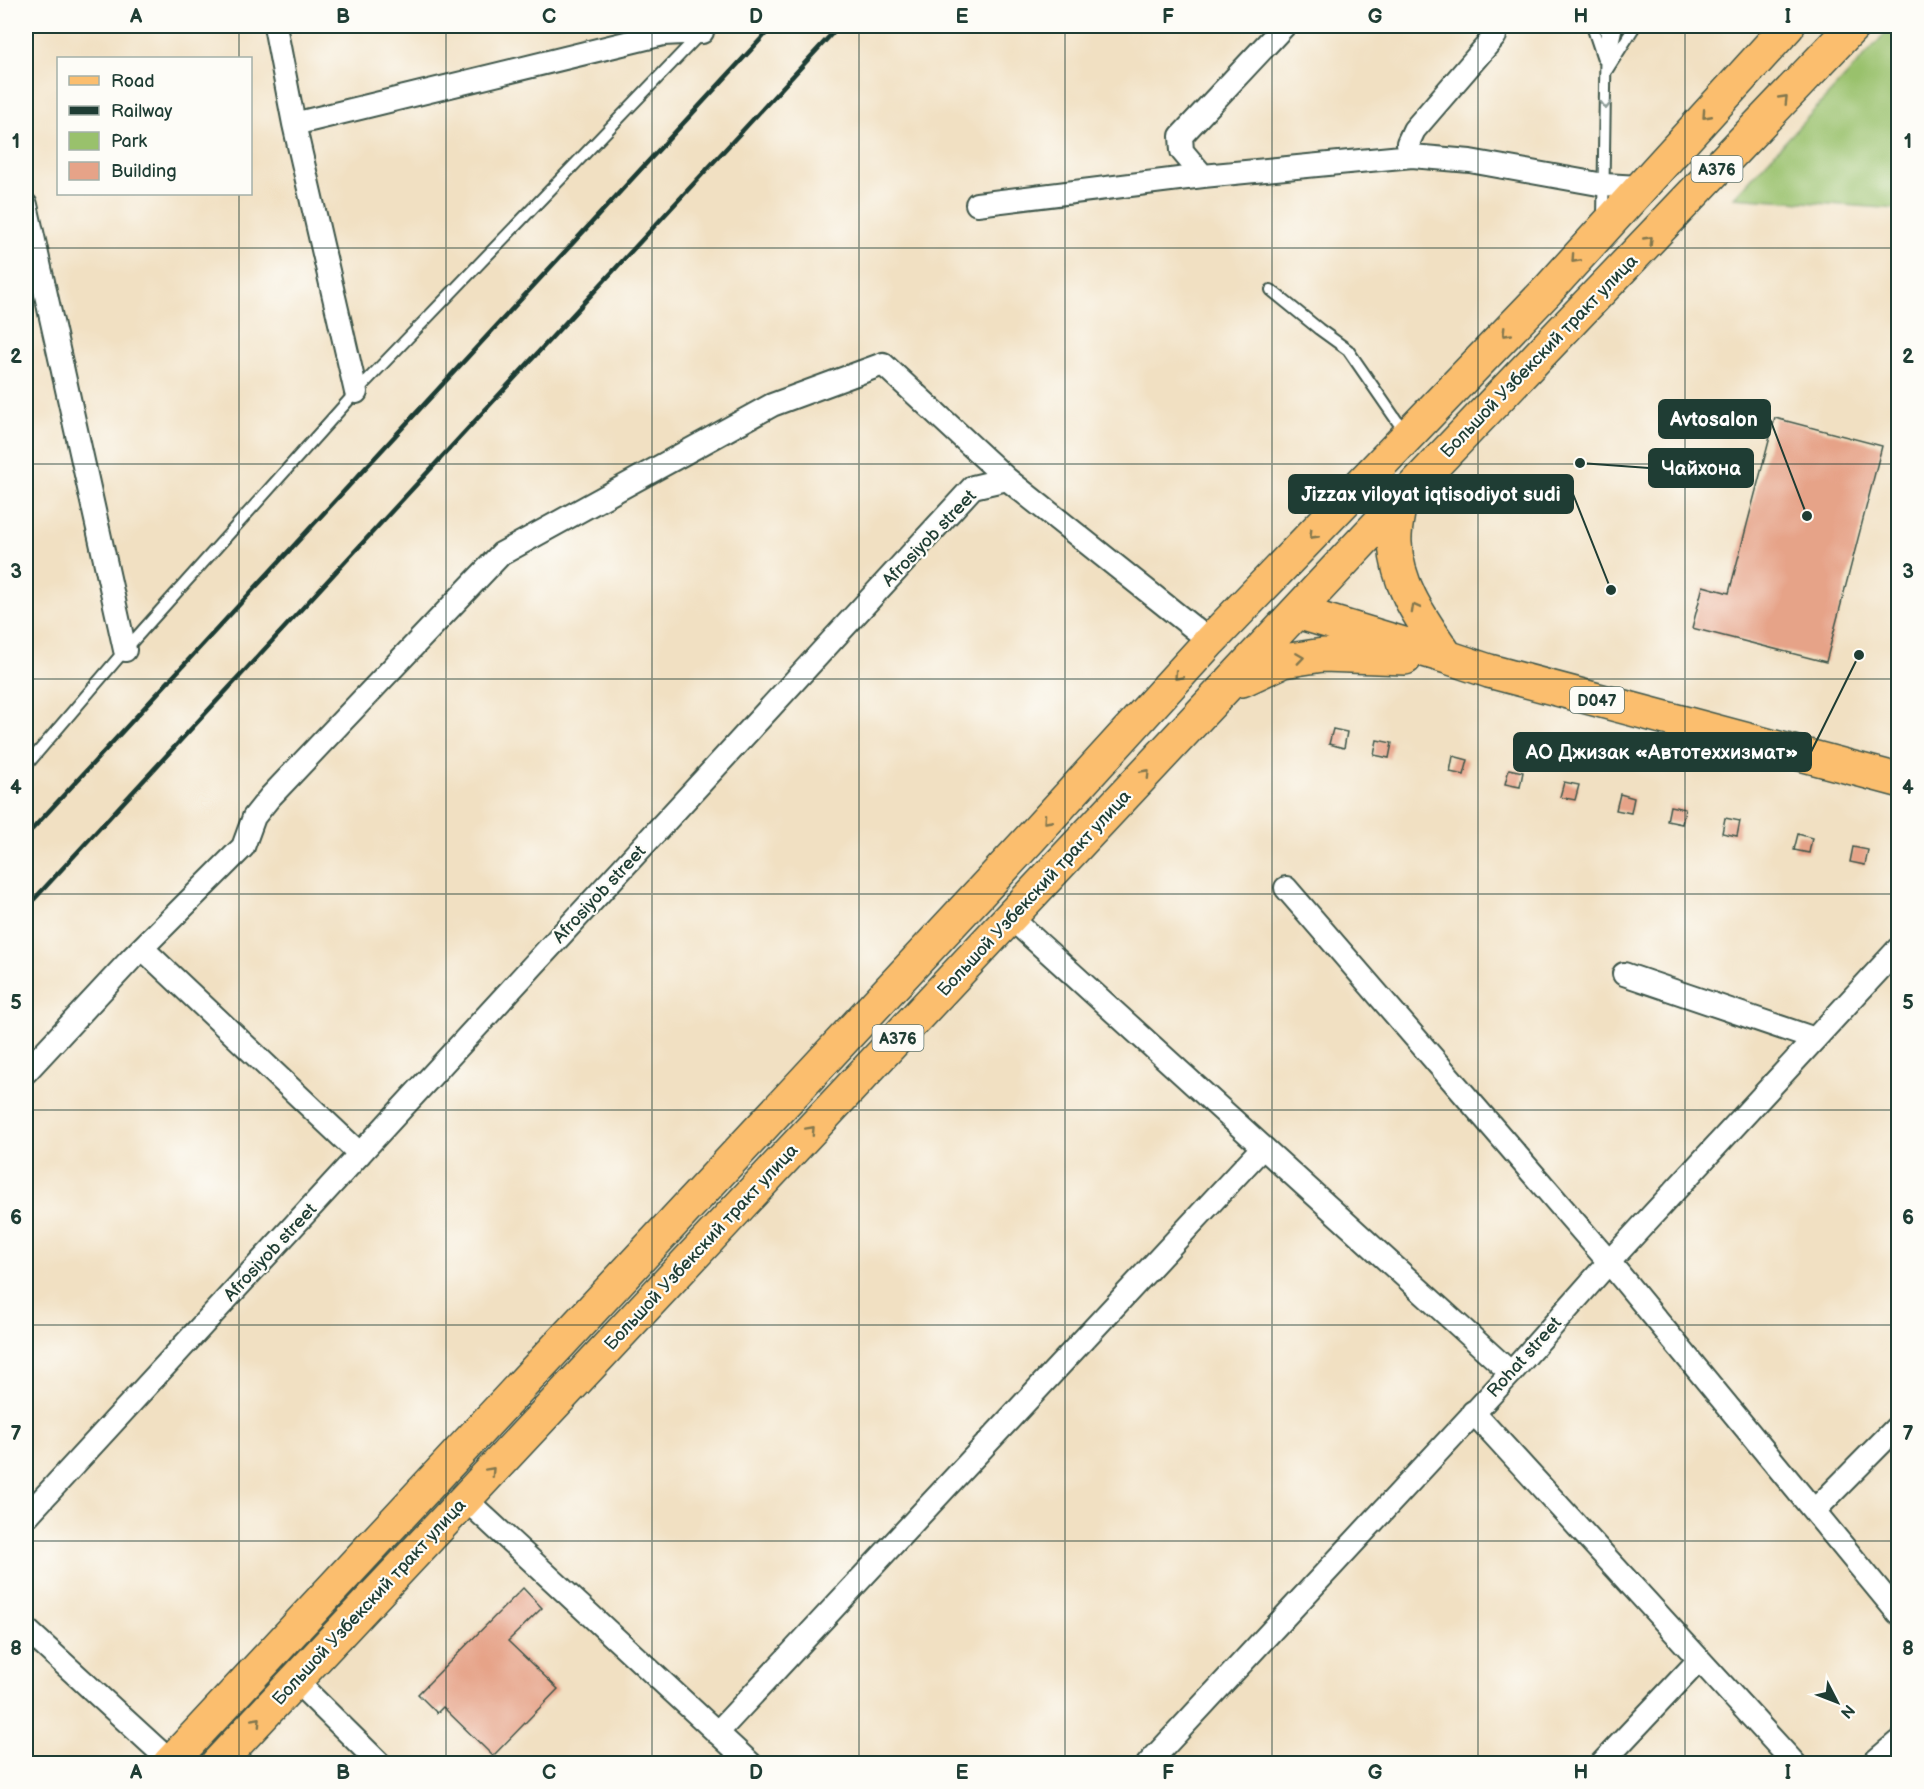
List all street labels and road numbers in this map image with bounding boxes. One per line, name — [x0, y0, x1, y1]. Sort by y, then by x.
road number: A376 — [1692, 156, 1742, 182]
street label: Большой Узбекский тракт улица — [1437, 250, 1642, 462]
street label: Afrosiyob street — [878, 485, 981, 591]
road number: D047 — [1570, 687, 1624, 713]
street label: Большой Узбекский тракт улица — [933, 786, 1136, 1001]
street label: Afrosiyob street — [549, 841, 650, 948]
road number: A376 — [872, 1025, 924, 1051]
street label: Большой Узбекский тракт улица — [600, 1140, 803, 1355]
street label: Afrosiyob street — [220, 1199, 321, 1306]
street label: Rohat street — [1483, 1312, 1566, 1402]
street label: Большой Узбекский тракт улица — [268, 1495, 471, 1710]

